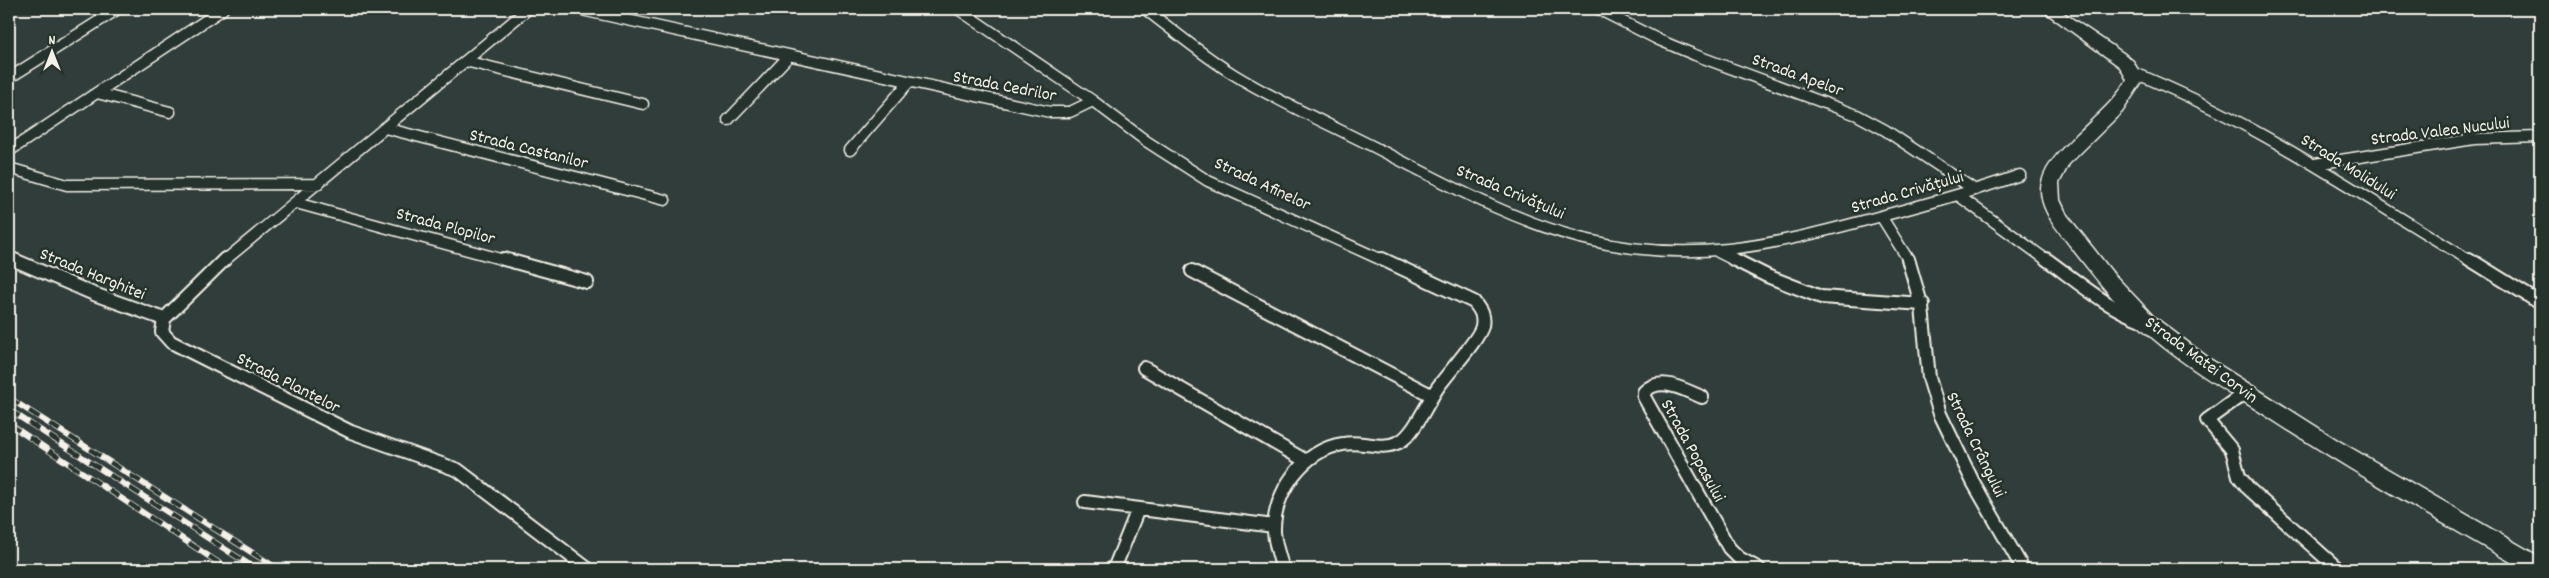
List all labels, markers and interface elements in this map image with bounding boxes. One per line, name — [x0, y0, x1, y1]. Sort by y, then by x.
north arrow — [28, 28, 78, 78]
text: N — [49, 31, 56, 51]
street label: Strada Apelor — [1748, 48, 1847, 105]
street label: Strada Cedrilor — [951, 65, 1059, 110]
street label: Strada Valea Nucului — [2370, 112, 2511, 153]
street label: Strada Castanilor — [467, 124, 591, 177]
street label: Strada Molidului — [2295, 129, 2400, 207]
street label: Strada Afinelor — [1210, 152, 1315, 219]
street label: Strada Crivățului — [1452, 159, 1568, 227]
street label: Strada Crivățului — [1849, 165, 1967, 221]
street label: Strada Plopilor — [393, 202, 498, 253]
street label: Strada Harghitei — [35, 243, 149, 308]
street label: Strada Matei Corvin — [2139, 311, 2262, 411]
street label: Strada Plantelor — [232, 347, 344, 421]
street label: Strada Crângului — [1938, 388, 2011, 502]
street label: Strada Popasului — [1653, 395, 1730, 507]

